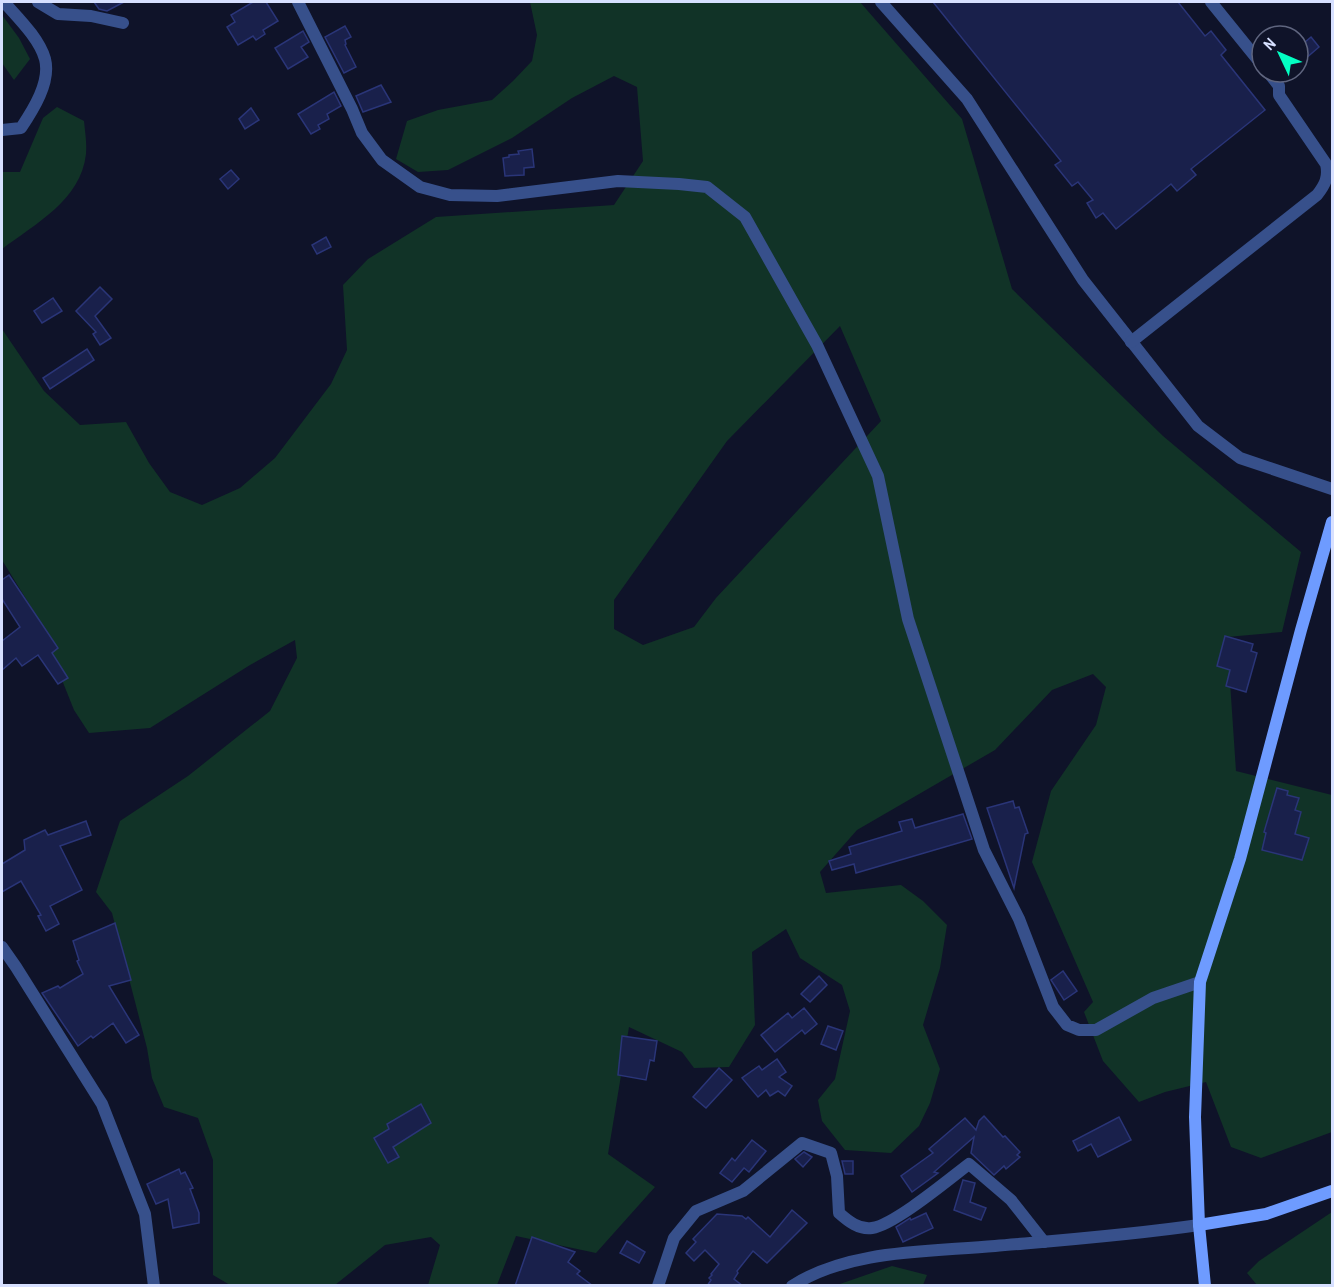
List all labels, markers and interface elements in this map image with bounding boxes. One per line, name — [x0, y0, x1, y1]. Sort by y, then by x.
north arrow — [1250, 24, 1310, 84]
text: N — [1258, 33, 1280, 55]

